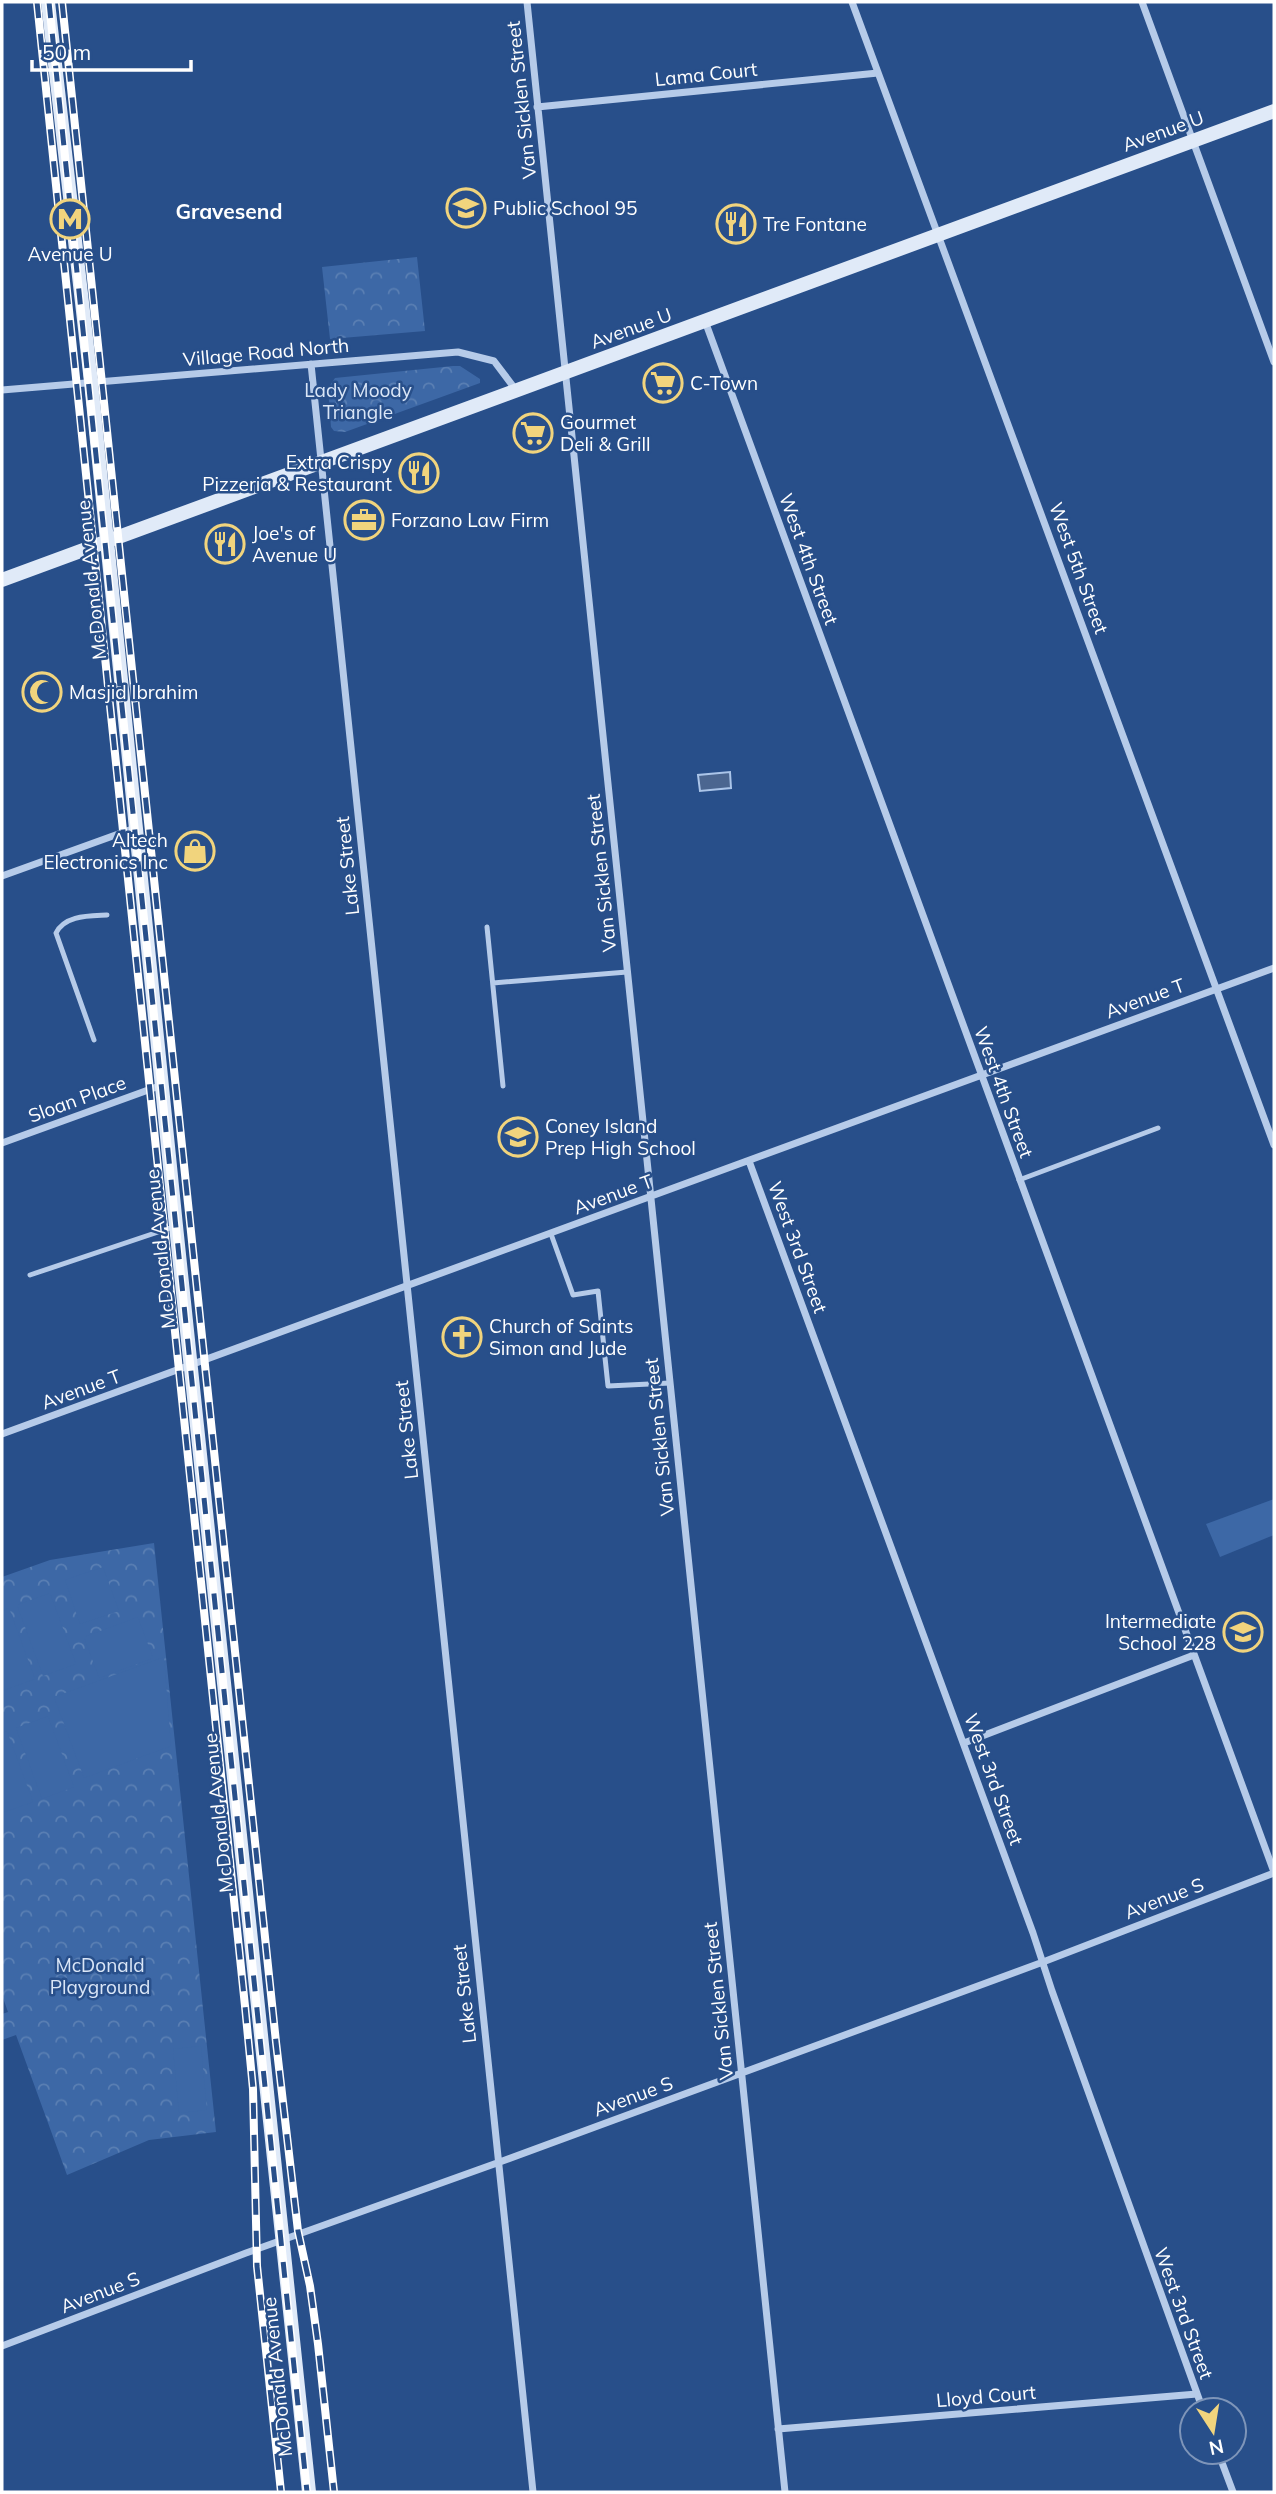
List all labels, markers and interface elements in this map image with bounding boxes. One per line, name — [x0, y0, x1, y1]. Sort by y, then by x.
street label: Van Sicklen Street — [501, 19, 541, 180]
scale bar — [32, 28, 191, 72]
text: 50 m — [42, 39, 91, 65]
street label: Lama Court — [654, 57, 759, 91]
street label: Avenue U — [1119, 105, 1207, 157]
school or university icon: Public School 95 — [445, 187, 487, 229]
place label: Public School 95 — [493, 196, 637, 220]
metro station icon: Avenue U — [49, 198, 91, 240]
district label: Gravesend — [175, 198, 283, 224]
restaurant icon: Tre Fontane — [715, 203, 757, 245]
place label: Tre Fontane — [763, 212, 867, 236]
place label: Avenue U — [27, 242, 113, 266]
street label: Avenue U — [587, 302, 675, 354]
street label: Village Road North — [182, 333, 350, 371]
supermarket icon: C-Town — [642, 362, 684, 404]
place label: C-Town — [690, 371, 758, 395]
park label: Lady Moody Triangle — [304, 378, 412, 424]
place label: Gourmet Deli & Grill — [560, 410, 651, 456]
supermarket icon: Gourmet Deli & Grill — [512, 412, 554, 454]
place label: Extra Crispy Pizzeria & Restaurant — [202, 450, 392, 496]
restaurant icon: Extra Crispy Pizzeria & Restaurant — [398, 452, 440, 494]
street label: West 4th Street — [774, 490, 844, 628]
street label: McDonald Avenue — [71, 499, 111, 661]
office icon: Forzano Law Firm — [343, 499, 385, 541]
street label: West 5th Street — [1044, 499, 1114, 637]
place label: Forzano Law Firm — [391, 508, 549, 532]
place label: Joe's of Avenue U — [252, 521, 337, 567]
restaurant icon: Joe's of Avenue U — [204, 523, 246, 565]
mosque icon: Masjid Ibrahim — [21, 671, 63, 713]
place label: Masjid Ibrahim — [69, 680, 198, 704]
street label: Van Sicklen Street — [581, 792, 621, 953]
street label: Lake Street — [330, 815, 364, 917]
place label: Altech Electronics Inc — [43, 828, 168, 874]
shop icon: Altech Electronics Inc — [174, 830, 216, 872]
street label: Avenue T — [1102, 972, 1188, 1023]
street label: West 4th Street — [969, 1023, 1039, 1161]
street label: Sloan Place — [25, 1070, 129, 1128]
place label: Coney Island Prep High School — [545, 1114, 696, 1160]
school or university icon: Coney Island Prep High School — [497, 1116, 539, 1158]
street label: McDonald Avenue — [140, 1168, 180, 1330]
street label: Avenue T — [570, 1168, 656, 1219]
street label: West 3rd Street — [763, 1178, 833, 1316]
place label: Church of Saints Simon and Jude — [489, 1314, 633, 1360]
church icon: Church of Saints Simon and Jude — [441, 1316, 483, 1358]
street label: Van Sicklen Street — [639, 1356, 679, 1517]
street label: Avenue T — [38, 1363, 124, 1414]
street label: Lake Street — [389, 1379, 423, 1481]
place label: Intermediate School 228 — [1105, 1609, 1216, 1655]
school or university icon: Intermediate School 228 — [1222, 1611, 1264, 1653]
street label: West 3rd Street — [959, 1710, 1029, 1848]
street label: McDonald Avenue — [198, 1732, 238, 1894]
street label: Avenue S — [1121, 1872, 1207, 1924]
street label: Van Sicklen Street — [698, 1920, 738, 2081]
street label: Lake Street — [447, 1943, 481, 2045]
park label: McDonald Playground — [50, 1953, 150, 1999]
street label: Avenue S — [590, 2071, 676, 2121]
street label: West 3rd Street — [1149, 2244, 1219, 2382]
street label: Avenue S — [57, 2266, 143, 2318]
street label: McDonald Avenue — [257, 2296, 297, 2458]
street label: Lloyd Court — [935, 2380, 1037, 2412]
north arrow — [1178, 2396, 1248, 2466]
text: N — [1207, 2434, 1226, 2461]

